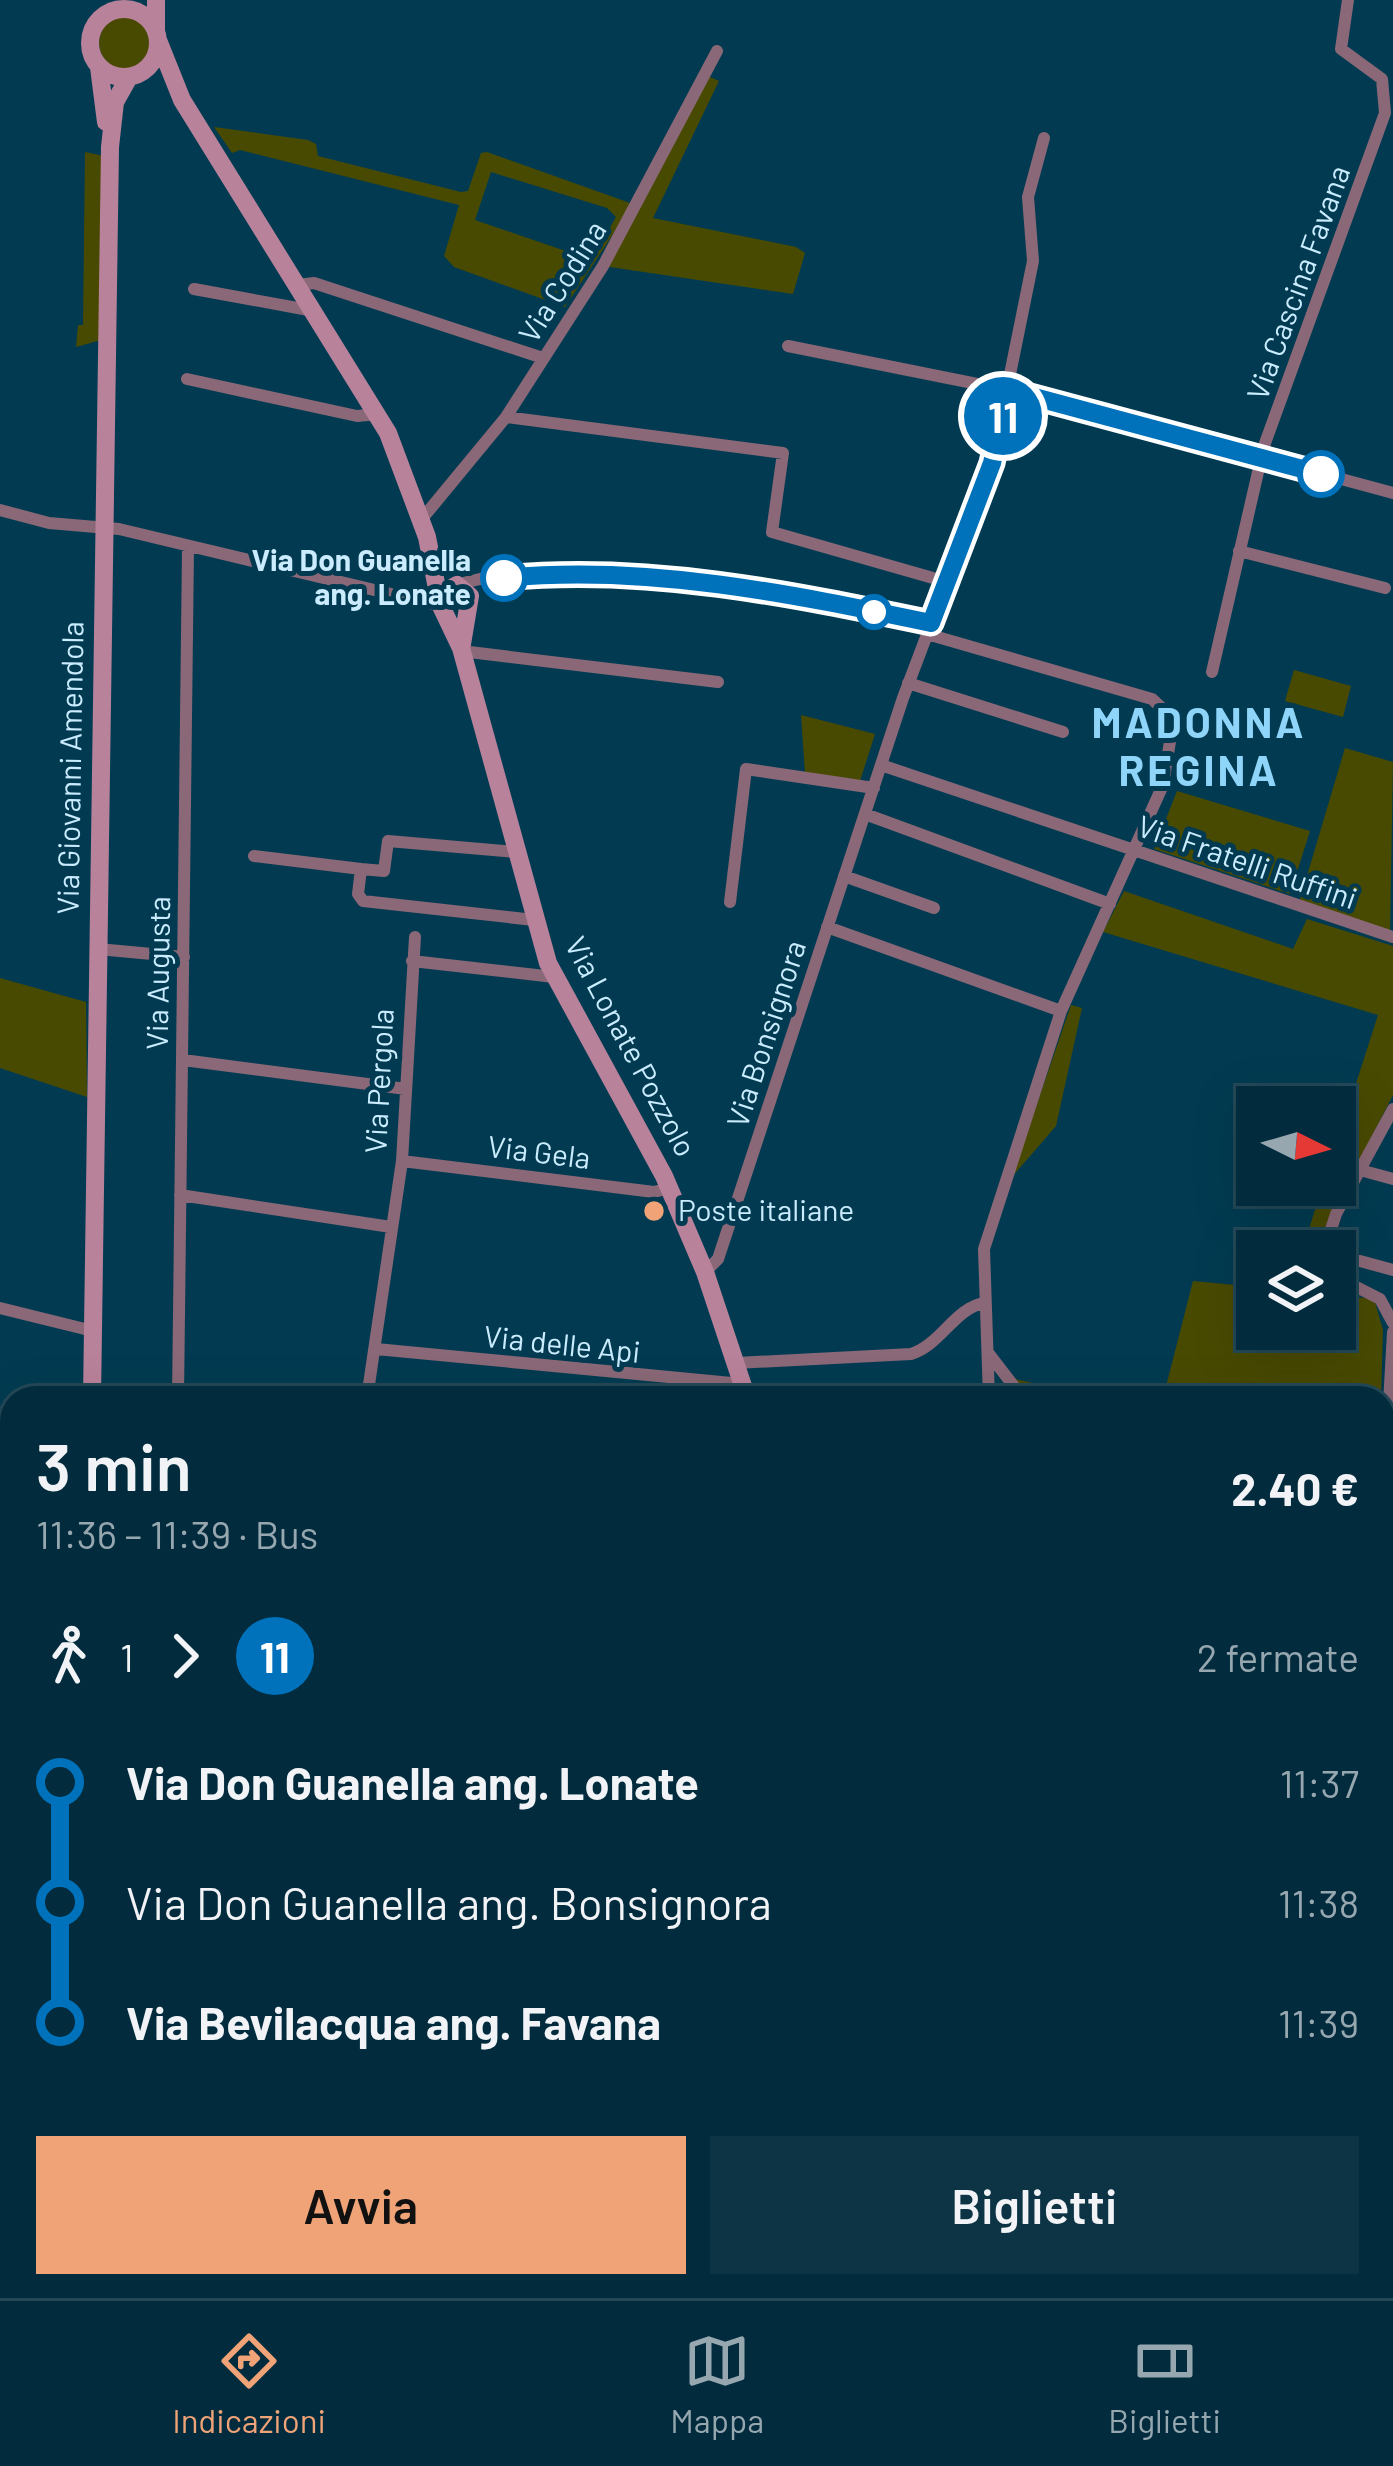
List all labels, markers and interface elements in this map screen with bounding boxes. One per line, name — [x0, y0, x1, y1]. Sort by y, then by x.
street label: Via Cascina Favana — [1238, 160, 1356, 405]
street label: Via Codina — [510, 213, 613, 348]
line badge: 11 — [949, 377, 1057, 455]
text: 11 — [988, 391, 1018, 441]
unlabelled marker — [1299, 452, 1343, 496]
place label: Via Don Guanella ang. Lonate — [251, 541, 471, 611]
marker: Via Don Guanella ang. Lonate — [482, 556, 526, 600]
unlabelled marker — [858, 596, 890, 628]
street label: Via Giovanni Amendola — [48, 621, 90, 915]
district label: MADONNA REGINA — [1092, 696, 1307, 794]
street label: Via Fratelli Ruffini — [1133, 807, 1362, 916]
street label: Via Augusta — [138, 896, 176, 1050]
street label: Via Lonate Pozzolo — [559, 930, 705, 1162]
street label: Via Bonsignora — [718, 935, 812, 1131]
street label: Via Pergola — [356, 1008, 400, 1154]
north arrow — [1236, 1086, 1356, 1206]
map controls — [1236, 1086, 1356, 1350]
street label: Via Gela — [486, 1127, 593, 1175]
place label: Poste italiane — [678, 1191, 854, 1227]
marker: Poste italiane — [641, 1198, 667, 1224]
button: layers — [1236, 1230, 1356, 1350]
street label: Via delle Api — [482, 1317, 642, 1369]
text: 3 min — [36, 1425, 192, 1504]
text: 2.40 € — [1231, 1461, 1359, 1515]
text: 11:36 – 11:39 · Bus — [36, 1510, 318, 1557]
icon: walk — [36, 1623, 102, 1689]
icon: forward — [152, 1623, 218, 1689]
text: 11 — [260, 1631, 290, 1681]
text: 1 — [120, 1633, 134, 1680]
text: 2 fermate — [1197, 1633, 1359, 1680]
text: Via Don Guanella ang. Lonate — [126, 1755, 699, 1809]
text: 11:37 — [1280, 1759, 1359, 1806]
text: Via Don Guanella ang. Bonsignora — [126, 1875, 772, 1929]
text: 11:38 — [1278, 1879, 1359, 1926]
text: Via Bevilacqua ang. Favana — [126, 1995, 661, 2049]
text: 11:39 — [1278, 1999, 1359, 2046]
button: Avvia — [36, 2136, 686, 2274]
button: Biglietti — [710, 2136, 1359, 2274]
tab: Indicazioni — [172, 2328, 326, 2440]
tab: Mappa — [670, 2328, 764, 2440]
tab: Biglietti — [1108, 2328, 1221, 2440]

